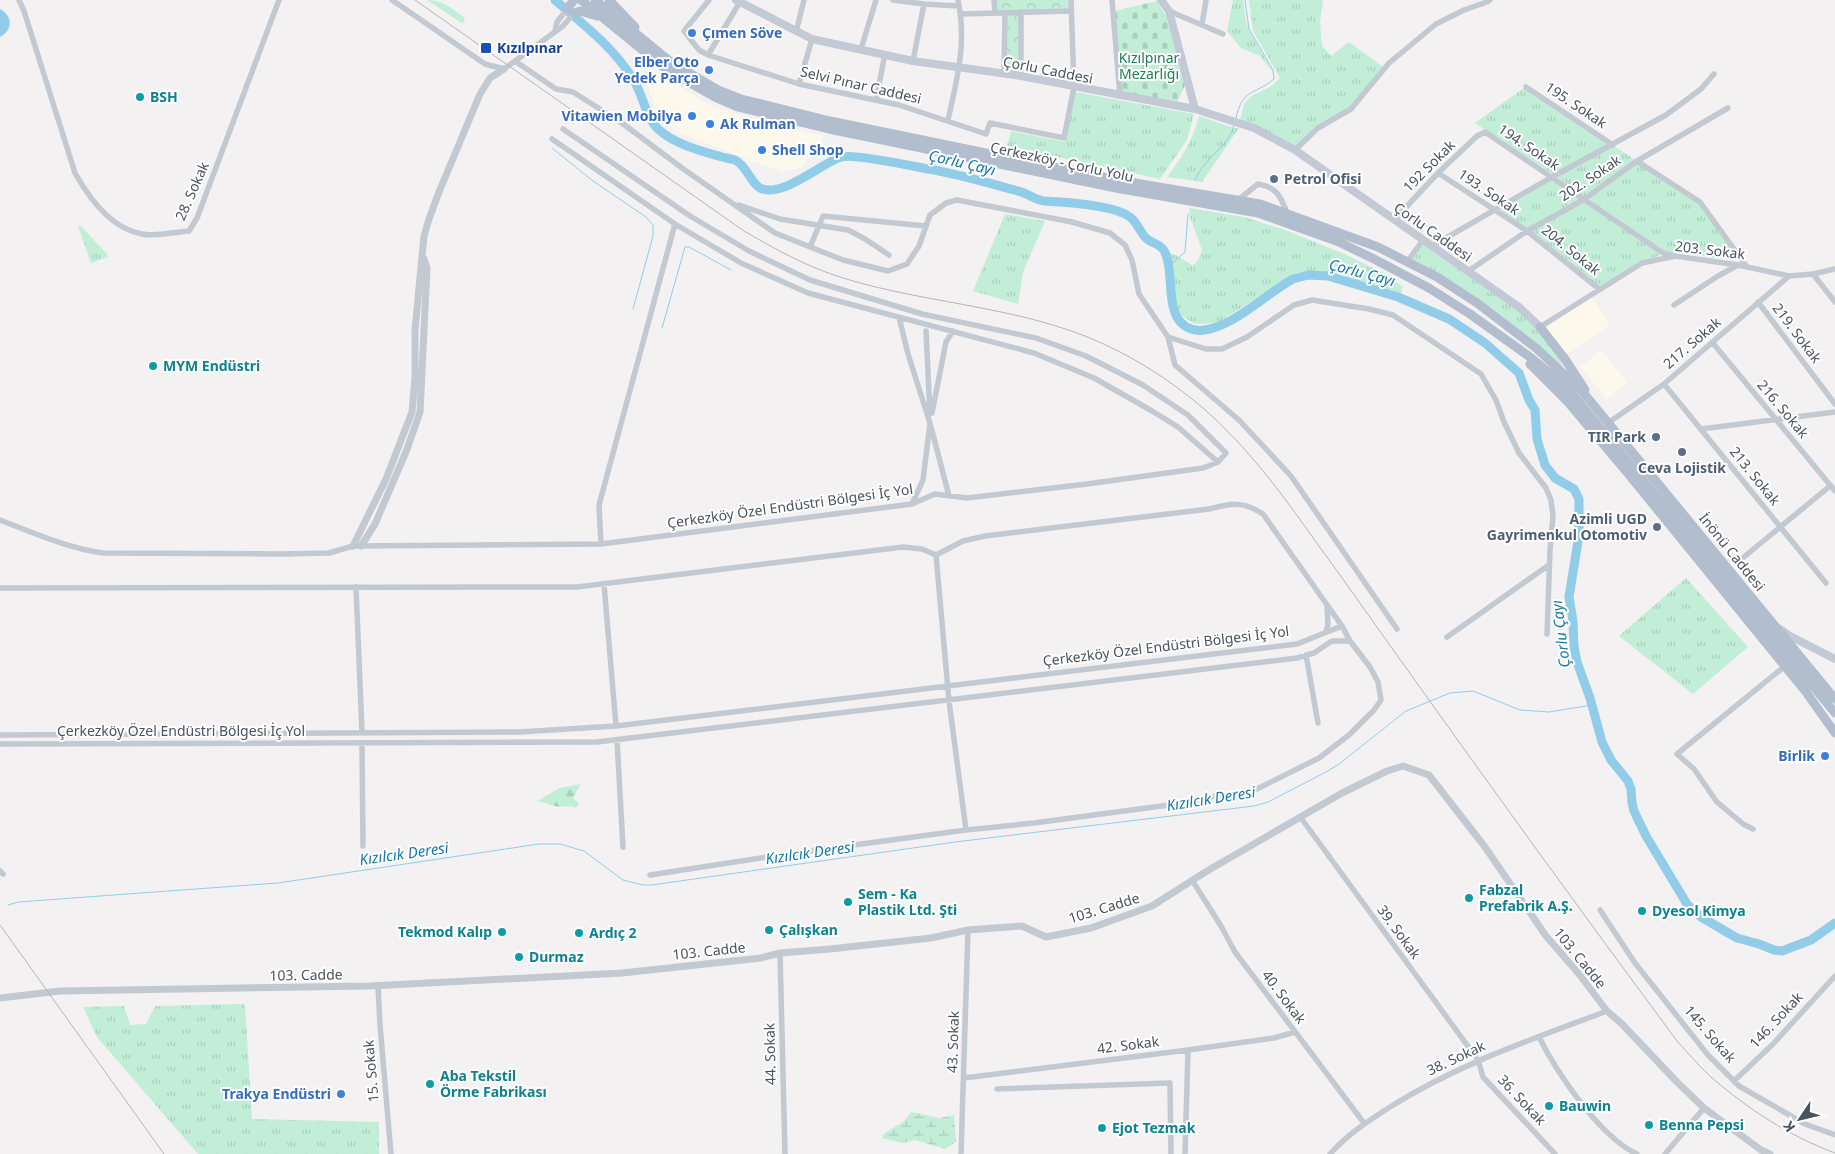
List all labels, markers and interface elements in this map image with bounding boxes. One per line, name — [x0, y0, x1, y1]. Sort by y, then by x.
place label: Çımen Söve — [702, 23, 782, 42]
marker: Çımen Söve — [686, 27, 698, 39]
place label: Kızılpınar — [497, 38, 563, 57]
marker: Kızılpınar — [479, 41, 493, 55]
park label: Kızılpınar Mezarlığı — [1119, 48, 1180, 83]
street label: Çorlu Caddesi — [1002, 51, 1095, 88]
place label: Elber Oto Yedek Parça — [614, 52, 699, 87]
street label: Selvi Pınar Caddesi — [799, 61, 924, 108]
marker: Elber Oto Yedek Parça — [703, 64, 715, 76]
street label: 195. Sokak — [1542, 77, 1611, 132]
place label: BSH — [150, 87, 178, 106]
marker: BSH — [134, 91, 146, 103]
place label: Vitawien Mobilya — [561, 106, 682, 125]
marker: Vitawien Mobilya — [686, 110, 698, 122]
place label: Ak Rulman — [720, 114, 796, 133]
marker: Ak Rulman — [704, 118, 716, 130]
street label: 194. Sokak — [1495, 119, 1564, 174]
street label: 192 Sokak — [1398, 135, 1459, 196]
street label: Çerkezköy - Çorlu Yolu — [989, 137, 1135, 186]
place label: Shell Shop — [772, 140, 844, 159]
marker: Shell Shop — [756, 144, 768, 156]
water label: Çorlu Çayı — [927, 145, 998, 179]
street label: 202. Sokak — [1555, 150, 1625, 205]
street label: 28. Sokak — [170, 158, 213, 223]
street label: 193. Sokak — [1455, 164, 1524, 219]
place label: Petrol Ofisi — [1284, 169, 1362, 188]
marker: Petrol Ofisi — [1268, 173, 1280, 185]
street label: Çorlu Caddesi — [1391, 198, 1476, 266]
street label: 204. Sokak — [1538, 220, 1605, 279]
street label: 203. Sokak — [1674, 236, 1747, 263]
water label: Çorlu Çayı — [1327, 254, 1398, 291]
street label: 219. Sokak — [1769, 299, 1826, 367]
street label: 217. Sokak — [1659, 312, 1725, 373]
place label: MYM Endüstri — [163, 356, 260, 375]
marker: MYM Endüstri — [147, 360, 159, 372]
street label: 216. Sokak — [1753, 376, 1814, 442]
place label: TIR Park — [1588, 427, 1646, 446]
marker: TIR Park — [1650, 431, 1662, 443]
street label: 213. Sokak — [1726, 442, 1785, 509]
marker: Ceva Lojistik — [1676, 446, 1688, 458]
place label: Ceva Lojistik — [1638, 458, 1726, 477]
street label: Çerkezköy Özel Endüstri Bölgesi İç Yol — [666, 479, 914, 532]
place label: Azimli UGD Gayrimenkul Otomotiv — [1487, 509, 1647, 544]
street label: İnönü Caddesi — [1695, 509, 1770, 595]
marker: Azimli UGD Gayrimenkul Otomotiv — [1651, 521, 1663, 533]
water label: Çorlu Çayı — [1546, 599, 1574, 669]
street label: Çerkezköy Özel Endüstri Bölgesi İç Yol — [1042, 621, 1290, 670]
street label: Çerkezköy Özel Endüstri Bölgesi İç Yol — [57, 721, 305, 740]
place label: Birlik — [1778, 746, 1815, 765]
marker: Birlik — [1819, 750, 1831, 762]
water label: Kızılcık Deresi — [1165, 781, 1258, 815]
water label: Kızılcık Deresi — [764, 836, 857, 868]
water label: Kızılcık Deresi — [358, 837, 451, 869]
place label: Fabzal Prefabrik A.Ş. — [1479, 880, 1573, 915]
place label: Sem - Ka Plastik Ltd. Şti — [858, 884, 957, 919]
street label: 103. Cadde — [1066, 888, 1142, 927]
marker: Fabzal Prefabrik A.Ş. — [1463, 892, 1475, 904]
marker: Sem - Ka Plastik Ltd. Şti — [842, 896, 854, 908]
street label: 39. Sokak — [1373, 901, 1426, 963]
place label: Dyesol Kimya — [1652, 901, 1746, 920]
marker: Dyesol Kimya — [1636, 905, 1648, 917]
place label: Çalışkan — [779, 920, 838, 939]
place label: Tekmod Kalıp — [398, 922, 492, 941]
place label: Ardıç 2 — [589, 923, 637, 942]
street label: 103. Cadde — [1550, 923, 1611, 992]
marker: Çalışkan — [763, 924, 775, 936]
marker: Tekmod Kalıp — [496, 926, 508, 938]
marker: Ardıç 2 — [573, 927, 585, 939]
street label: 103. Cadde — [672, 937, 746, 964]
place label: Durmaz — [529, 947, 584, 966]
marker: Durmaz — [513, 951, 525, 963]
street label: 103. Cadde — [269, 964, 343, 985]
street label: 40. Sokak — [1258, 966, 1311, 1028]
street label: 146. Sokak — [1745, 987, 1807, 1052]
street label: 145. Sokak — [1680, 1001, 1741, 1067]
street label: 43. Sokak — [942, 1010, 963, 1073]
street label: 44. Sokak — [759, 1022, 780, 1085]
street label: 42. Sokak — [1096, 1031, 1161, 1058]
street label: 38. Sokak — [1424, 1036, 1489, 1079]
street label: 15. Sokak — [358, 1039, 383, 1103]
place label: Aba Tekstil Örme Fabrikası — [440, 1066, 547, 1101]
street label: 36. Sokak — [1494, 1070, 1551, 1129]
marker: Aba Tekstil Örme Fabrikası — [424, 1078, 436, 1090]
place label: Trakya Endüstri — [222, 1084, 331, 1103]
marker: Trakya Endüstri — [335, 1088, 347, 1100]
north arrow — [1775, 1094, 1825, 1144]
place label: Bauwin — [1559, 1096, 1611, 1115]
marker: Bauwin — [1543, 1100, 1555, 1112]
place label: Benna Pepsi — [1659, 1115, 1744, 1134]
text: K — [1778, 1117, 1799, 1136]
place label: Ejot Tezmak — [1112, 1118, 1196, 1137]
marker: Benna Pepsi — [1643, 1119, 1655, 1131]
marker: Ejot Tezmak — [1096, 1122, 1108, 1134]

